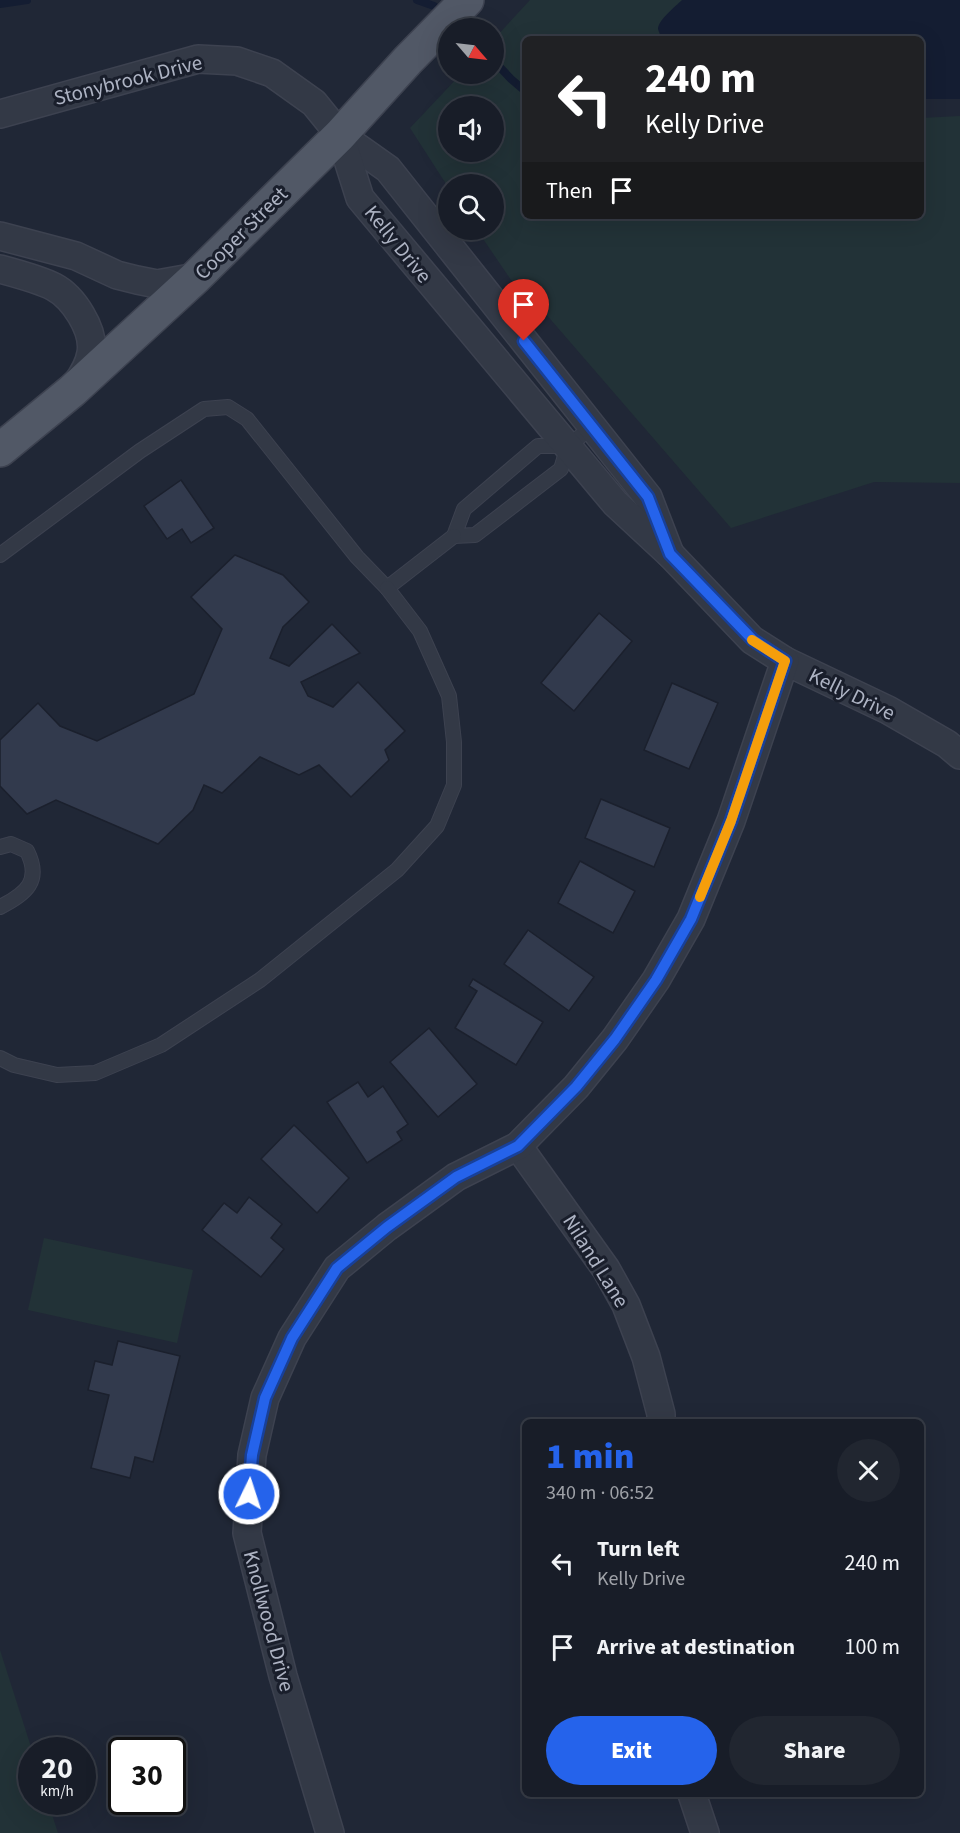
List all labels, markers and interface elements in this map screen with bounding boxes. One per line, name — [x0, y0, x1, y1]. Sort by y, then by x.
north arrow — [438, 18, 504, 84]
map controls — [438, 18, 504, 240]
street label: Stonybrook Drive — [51, 47, 205, 113]
text: 240 m — [645, 49, 756, 109]
icon: left — [546, 60, 624, 138]
button: sound — [438, 96, 504, 162]
text: Kelly Drive — [645, 105, 764, 144]
button: search — [438, 174, 504, 240]
icon: arrive — [605, 174, 638, 207]
text: Then — [546, 175, 593, 207]
street label: Cooper Street — [188, 180, 294, 286]
street label: Kelly Drive — [357, 199, 439, 289]
pin — [498, 279, 549, 341]
icon: arrive — [507, 288, 540, 321]
street label: Kelly Drive — [804, 660, 900, 728]
street label: Niland Lane — [556, 1209, 636, 1313]
text: 1 min — [546, 1431, 634, 1482]
button: close — [837, 1439, 900, 1502]
position arrow — [217, 1462, 281, 1526]
text: 340 m · 06:52 — [546, 1479, 654, 1507]
text: Turn left — [597, 1533, 679, 1565]
street label: Knollwood Drive — [236, 1547, 302, 1695]
icon: left — [546, 1547, 579, 1580]
text: 240 m — [845, 1547, 900, 1579]
text: Kelly Drive — [597, 1565, 685, 1593]
icon: arrive — [546, 1631, 579, 1664]
text: Arrive at destination — [597, 1631, 795, 1663]
text: 100 m — [845, 1631, 900, 1663]
button: Exit — [546, 1716, 717, 1785]
button: Share — [729, 1716, 900, 1785]
speed limit sign: 30 — [108, 1737, 186, 1815]
text: 20 — [41, 1747, 73, 1790]
text: km/h — [40, 1781, 74, 1802]

